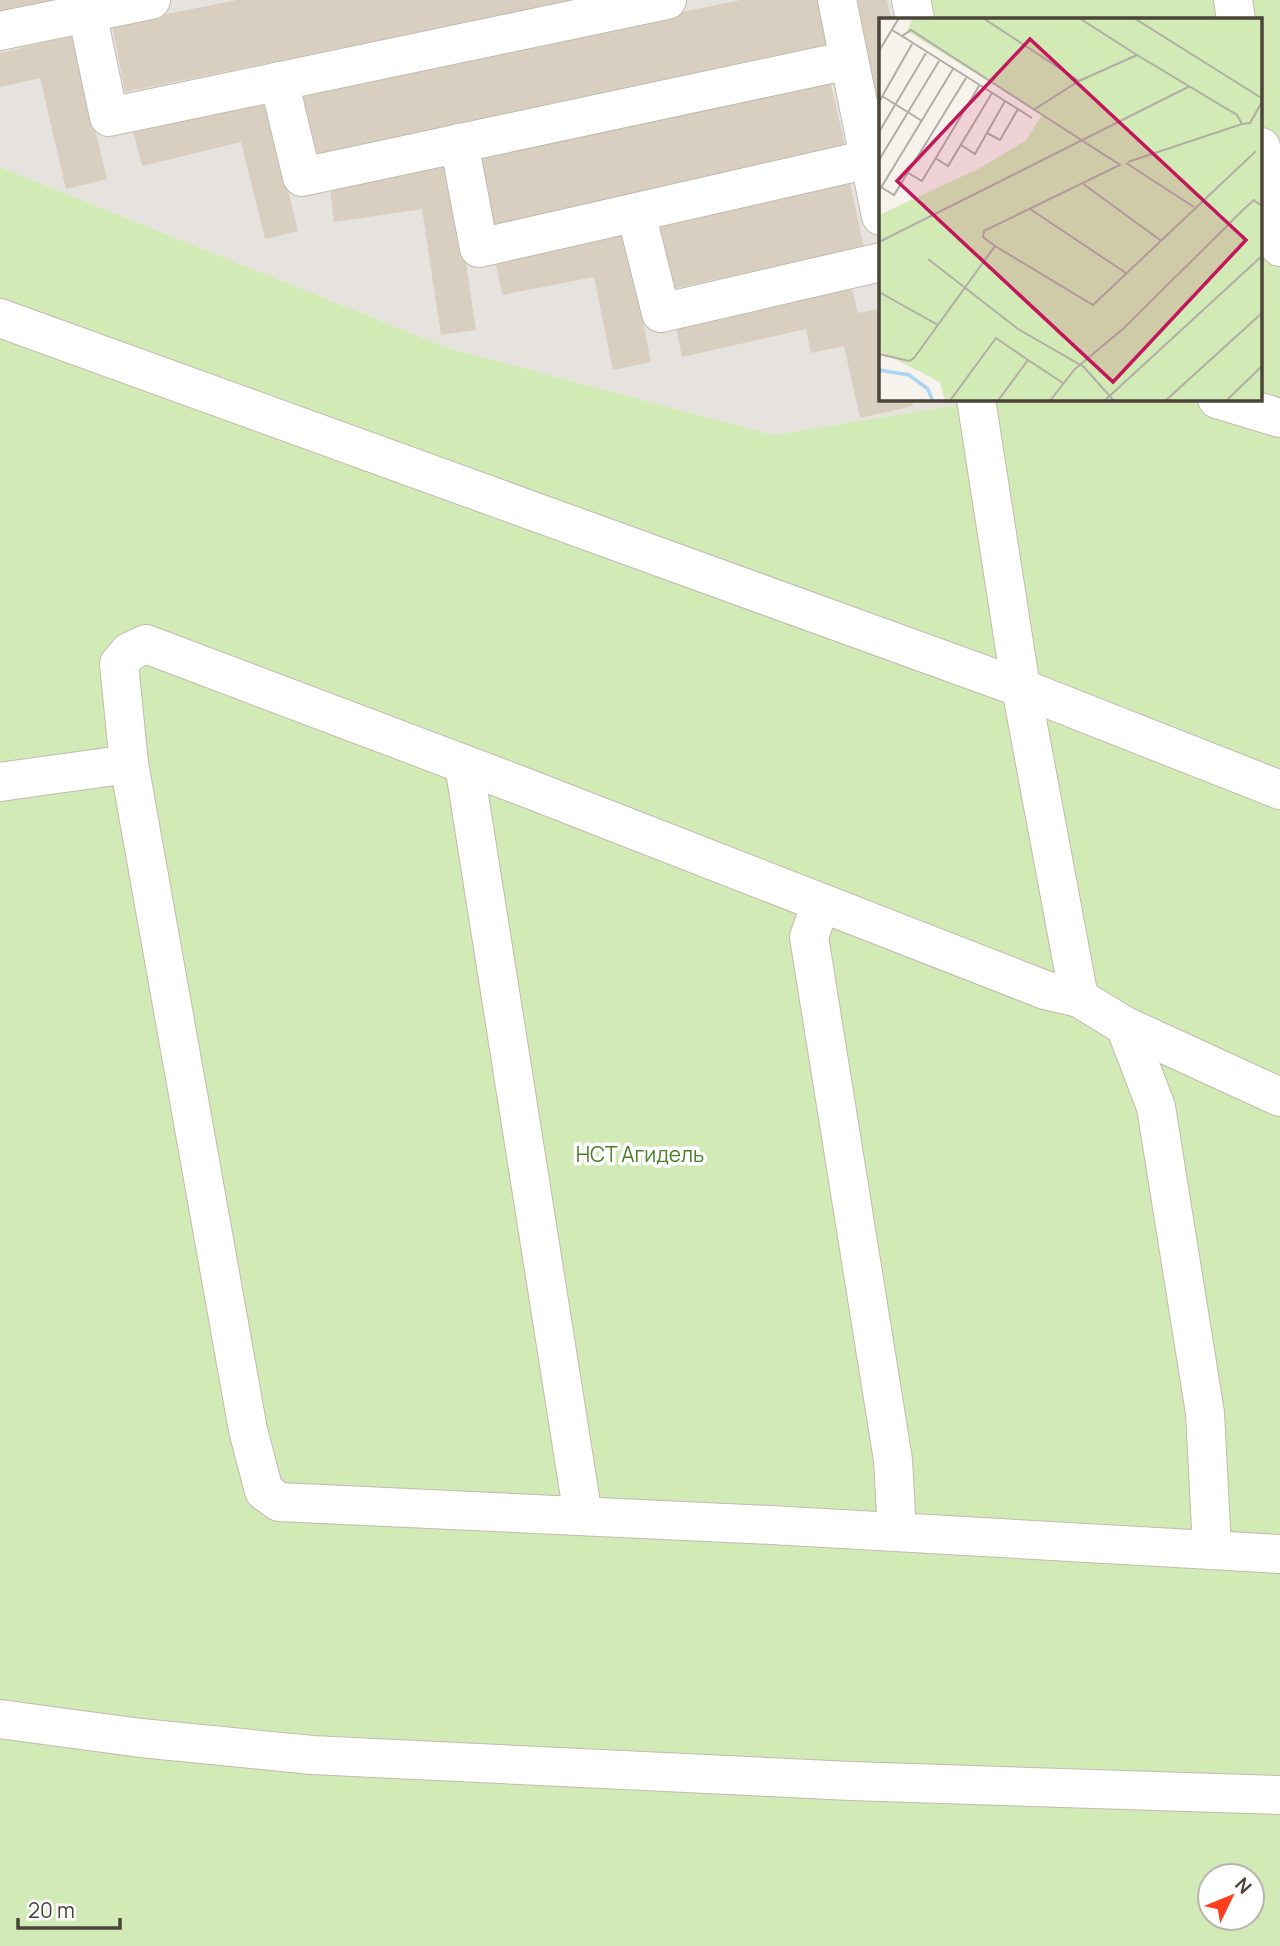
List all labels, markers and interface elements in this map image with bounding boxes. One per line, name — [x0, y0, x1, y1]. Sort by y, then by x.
inset map — [879, 18, 1262, 401]
park label: НСТ Агидель — [576, 1140, 704, 1168]
north arrow — [1196, 1862, 1266, 1932]
text: N — [1229, 1872, 1258, 1899]
scale bar — [18, 1886, 119, 1930]
text: 20 m — [28, 1896, 75, 1924]

